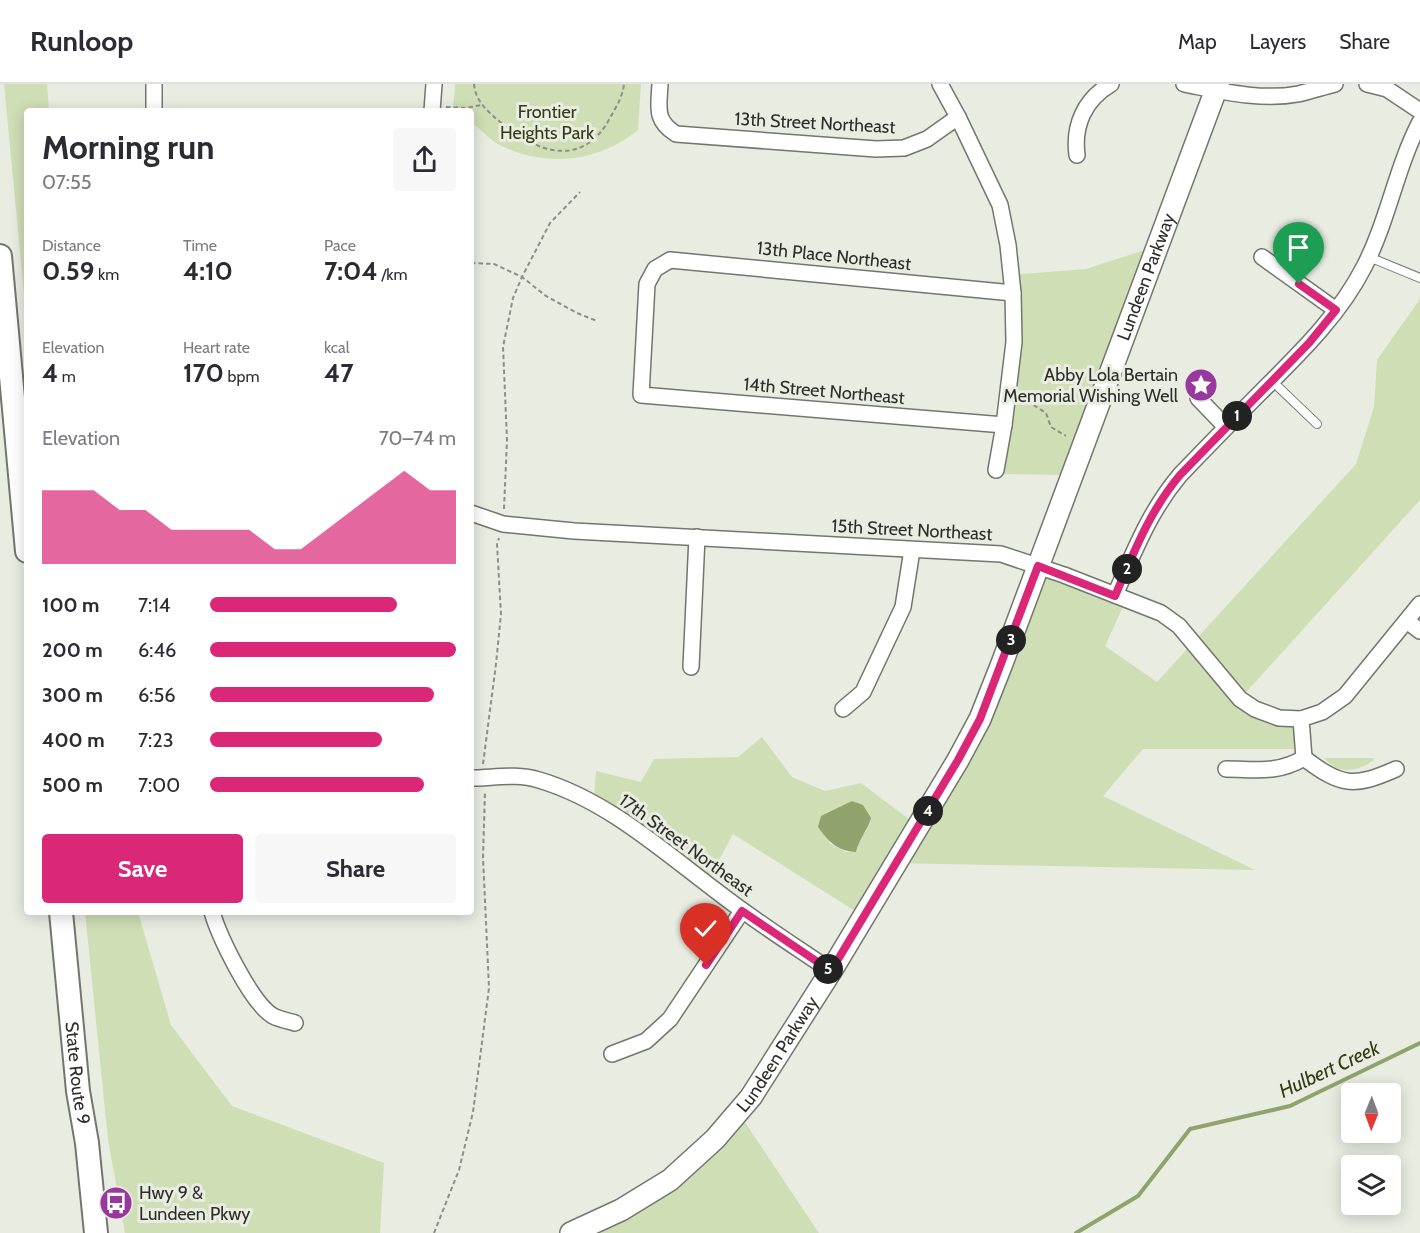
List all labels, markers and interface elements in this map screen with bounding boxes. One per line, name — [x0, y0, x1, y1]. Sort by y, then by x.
text: Runloop — [30, 24, 133, 58]
text: Map — [1178, 29, 1217, 54]
text: Layers — [1250, 29, 1306, 54]
text: Share — [1339, 29, 1390, 54]
park label: Frontier Heights Park — [500, 101, 595, 144]
street label: 13th Street Northeast — [734, 108, 896, 138]
text: Morning run — [42, 127, 214, 167]
button: share — [393, 128, 456, 191]
text: 07:55 — [42, 170, 92, 194]
street label: Lundeen Parkway — [1112, 210, 1180, 343]
pin — [1273, 222, 1324, 284]
icon: arrive — [1282, 231, 1315, 264]
text: Distance — [42, 236, 101, 255]
text: Time — [183, 236, 217, 255]
text: Pace — [324, 236, 356, 255]
street label: 13th Place Northeast — [756, 237, 912, 275]
text: 0.59 — [42, 255, 94, 287]
text: 4:10 — [183, 255, 233, 287]
text: 7:04 — [324, 255, 378, 287]
text: km — [94, 265, 119, 284]
text: /km — [378, 265, 408, 284]
text: Elevation — [42, 338, 105, 357]
text: Heart rate — [183, 338, 250, 357]
text: kcal — [324, 338, 350, 357]
text: 4 — [42, 357, 58, 389]
text: 170 — [183, 357, 224, 389]
text: 47 — [324, 357, 353, 389]
place label: Abby Lola Bertain Memorial Wishing Well — [1003, 364, 1179, 407]
text: m — [58, 367, 76, 386]
text: bpm — [224, 367, 259, 386]
place icon: Abby Lola Bertain Memorial Wishing Well — [1183, 367, 1219, 403]
street label: 14th Street Northeast — [743, 373, 905, 409]
pin: 1 — [1222, 401, 1252, 431]
text: 1 — [1234, 406, 1240, 425]
text: Elevation — [42, 426, 120, 450]
text: 70–74 m — [379, 426, 456, 450]
street label: 15th Street Northeast — [831, 515, 993, 545]
pin: 2 — [1112, 554, 1142, 584]
text: 2 — [1123, 559, 1131, 578]
text: 100 m — [42, 593, 100, 617]
text: 7:14 — [138, 593, 170, 617]
pin: 3 — [996, 625, 1026, 655]
text: 3 — [1007, 630, 1015, 649]
text: 200 m — [42, 638, 103, 662]
text: 6:46 — [138, 638, 176, 662]
text: 300 m — [42, 683, 103, 707]
text: 6:56 — [138, 683, 176, 707]
text: 400 m — [42, 728, 105, 752]
text: 7:23 — [138, 728, 174, 752]
text: 500 m — [42, 773, 103, 797]
text: 7:00 — [138, 773, 180, 797]
street label: 17th Street Northeast — [615, 789, 757, 901]
pin: 4 — [913, 796, 943, 826]
text: 4 — [923, 801, 933, 820]
button: Save — [42, 834, 243, 903]
button: Share — [255, 834, 456, 903]
pin — [680, 903, 731, 965]
icon: check — [689, 912, 722, 945]
pin: 5 — [813, 954, 843, 984]
text: 5 — [824, 959, 832, 978]
street label: Lundeen Parkway — [732, 992, 823, 1117]
street label: State Route 9 — [60, 1021, 95, 1126]
water label: Hulbert Creek — [1275, 1035, 1384, 1103]
north arrow — [1341, 1083, 1401, 1143]
map controls — [1341, 1083, 1401, 1215]
button: layers — [1341, 1155, 1401, 1215]
place label: Hwy 9 & Lundeen Pkwy — [139, 1182, 250, 1225]
bus stop icon: Hwy 9 & Lundeen Pkwy — [98, 1185, 134, 1221]

